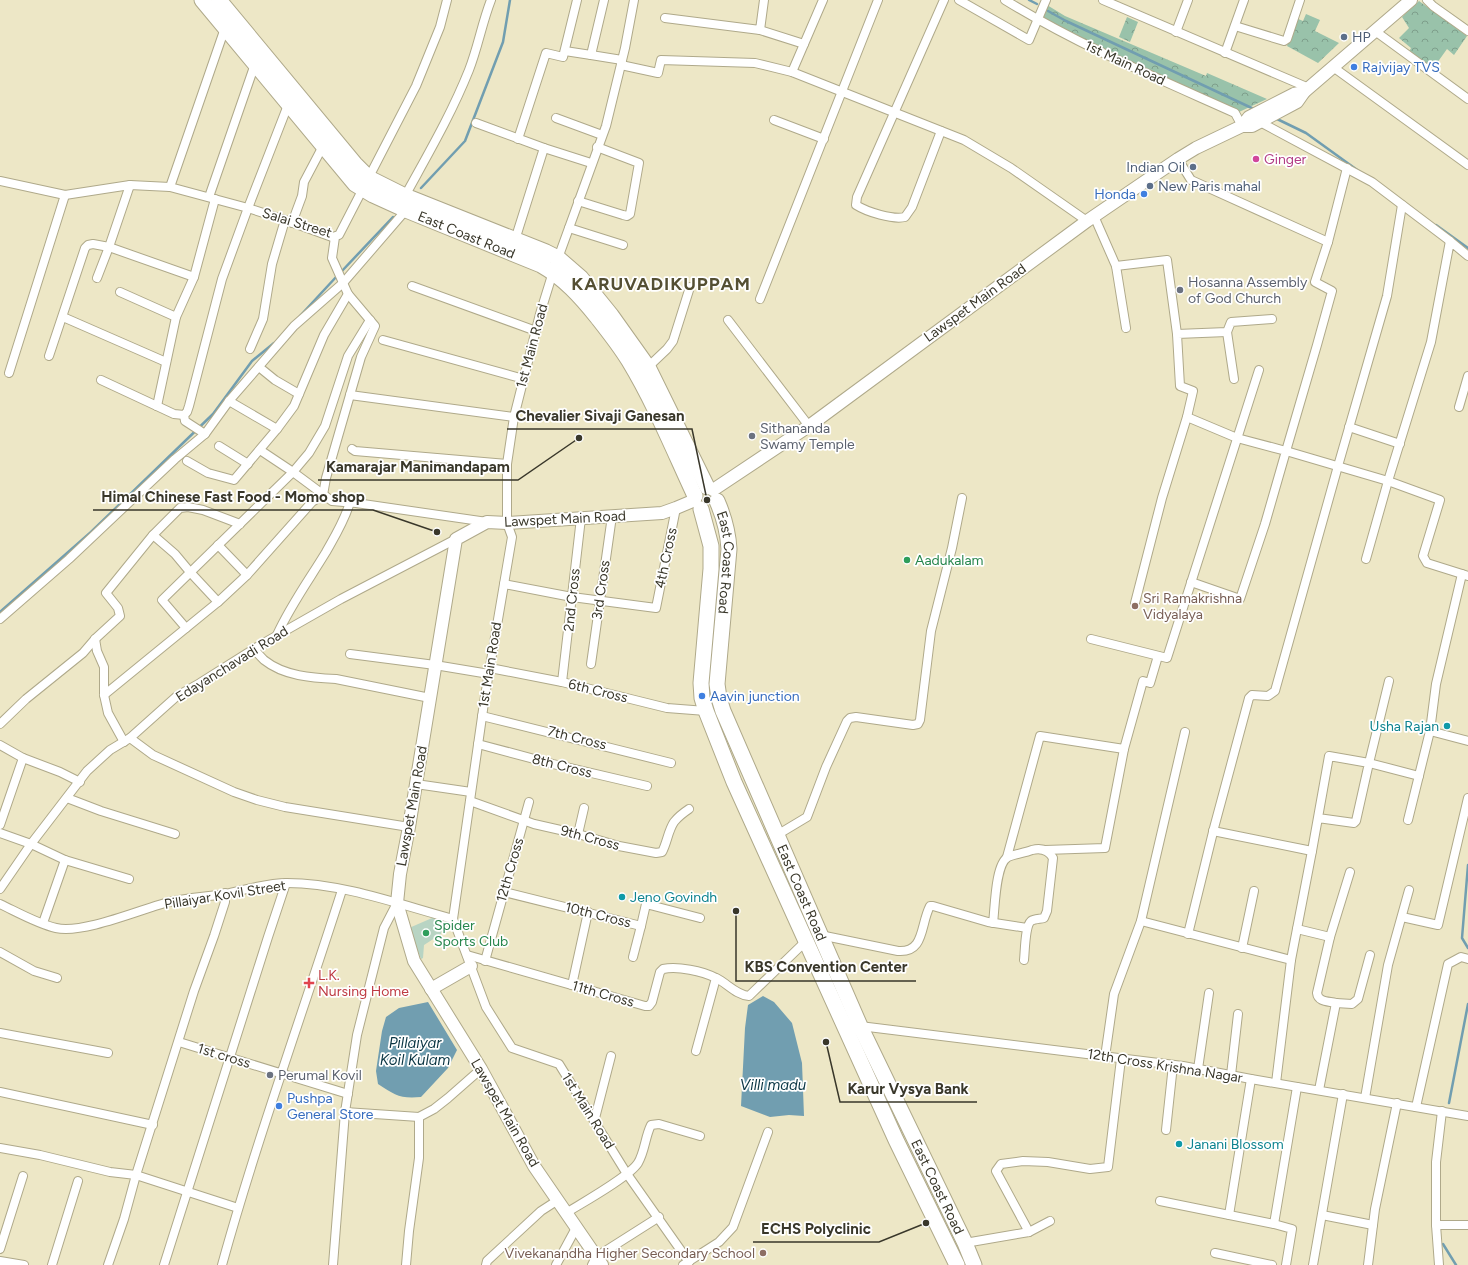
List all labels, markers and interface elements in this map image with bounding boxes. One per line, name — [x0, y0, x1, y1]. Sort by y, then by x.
place label: HP — [1352, 29, 1371, 46]
marker: HP — [1339, 32, 1349, 42]
street label: 1st Main Road — [1082, 37, 1168, 89]
place label: Rajvijay TVS — [1362, 59, 1440, 76]
marker: Rajvijay TVS — [1349, 62, 1359, 72]
place label: Ginger — [1264, 151, 1307, 168]
marker: Ginger — [1251, 154, 1261, 164]
place label: Indian Oil — [1126, 159, 1185, 176]
marker: Indian Oil — [1188, 162, 1198, 172]
place label: New Paris mahal — [1158, 178, 1261, 195]
marker: New Paris mahal — [1145, 181, 1155, 191]
place label: Honda — [1094, 186, 1136, 203]
marker: Honda — [1139, 189, 1149, 199]
street label: Salai Street — [260, 204, 334, 242]
street label: East Coast Road — [415, 207, 518, 262]
street label: Lawspet Main Road — [921, 260, 1029, 346]
district label: KARUVADIKUPPAM — [571, 273, 751, 295]
place label: Hosanna Assembly of God Church — [1188, 274, 1308, 307]
marker: Hosanna Assembly of God Church — [1175, 285, 1185, 295]
street label: 1st Main Road — [513, 302, 551, 390]
callout: Chevalier Sivaji Ganesan — [507, 402, 692, 429]
text: Chevalier Sivaji Ganesan — [515, 407, 685, 425]
place label: Sithananda Swamy Temple — [760, 420, 855, 453]
marker: Sithananda Swamy Temple — [747, 431, 757, 441]
callout: Kamarajar Manimandapam — [318, 453, 518, 480]
text: Kamarajar Manimandapam — [326, 458, 510, 476]
callout: Himal Chinese Fast Food - Momo shop — [93, 483, 373, 510]
text: Himal Chinese Fast Food - Momo shop — [101, 488, 365, 506]
street label: Lawspet Main Road — [504, 507, 626, 531]
street label: East Coast Road — [713, 509, 738, 615]
street label: 4th Cross — [651, 526, 681, 590]
place label: Aadukalam — [915, 552, 984, 569]
marker: Aadukalam — [902, 555, 912, 565]
street label: 3rd Cross — [588, 559, 614, 621]
street label: 2nd Cross — [560, 568, 584, 632]
place label: Sri Ramakrishna Vidyalaya — [1143, 590, 1242, 623]
marker: Sri Ramakrishna Vidyalaya — [1130, 601, 1140, 611]
street label: 1st Main Road — [475, 621, 505, 709]
street label: Edayanchavadi Road — [173, 622, 291, 706]
street label: 6th Cross — [567, 675, 629, 707]
place label: Aavin junction — [710, 688, 800, 705]
marker: Aavin junction — [697, 691, 707, 701]
place label: Usha Rajan — [1370, 718, 1439, 735]
marker: Usha Rajan — [1442, 721, 1452, 731]
street label: 7th Cross — [546, 722, 608, 754]
street label: Lawspet Main Road — [393, 744, 431, 868]
street label: 8th Cross — [530, 750, 594, 782]
street label: 9th Cross — [559, 822, 621, 854]
street label: 12th Cross — [493, 836, 527, 904]
street label: East Coast Road — [773, 842, 830, 943]
street label: Pillaiyar Kovil Street — [163, 877, 287, 913]
place label: Jeno Govindh — [630, 889, 717, 906]
marker: Jeno Govindh — [617, 892, 627, 902]
street label: 10th Cross — [563, 899, 633, 931]
place label: Spider Sports Club — [434, 917, 508, 950]
marker: Spider Sports Club — [421, 928, 431, 938]
callout: KBS Convention Center — [736, 954, 916, 981]
text: KBS Convention Center — [744, 958, 908, 976]
place label: L.K. Nursing Home — [318, 967, 409, 1000]
marker: L.K. Nursing Home — [303, 977, 315, 989]
street label: 11th Cross — [570, 977, 636, 1011]
water label: Pillaiyar Koil Kulam — [380, 1034, 451, 1069]
street label: 1st cross — [195, 1040, 253, 1072]
street label: 12th Cross Krishna Nagar — [1086, 1045, 1244, 1087]
street label: Lawspet Main Road — [467, 1056, 543, 1170]
place label: Perumal Kovil — [278, 1067, 362, 1084]
marker: Perumal Kovil — [265, 1070, 275, 1080]
street label: 1st Main Road — [558, 1070, 618, 1152]
callout: Karur Vysya Bank — [840, 1075, 977, 1102]
water label: Villi madu — [740, 1076, 806, 1094]
text: Karur Vysya Bank — [847, 1080, 969, 1098]
place label: Pushpa General Store — [287, 1090, 374, 1123]
marker: Pushpa General Store — [274, 1101, 284, 1111]
street label: East Coast Road — [908, 1136, 968, 1237]
place label: Janani Blossom — [1187, 1136, 1284, 1153]
marker: Janani Blossom — [1174, 1139, 1184, 1149]
callout: ECHS Polyclinic — [753, 1215, 879, 1242]
text: ECHS Polyclinic — [761, 1220, 871, 1238]
place label: Vivekanandha Higher Secondary School — [505, 1245, 755, 1262]
marker: Vivekanandha Higher Secondary School — [758, 1248, 768, 1258]

